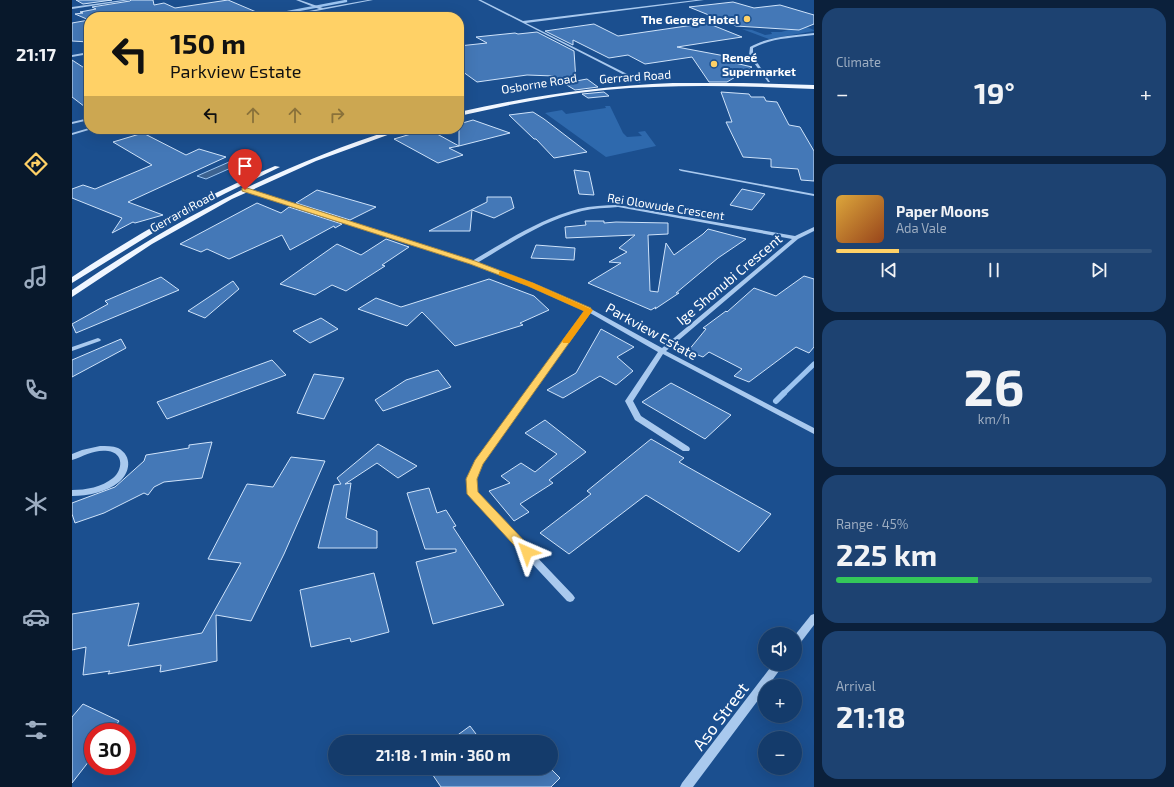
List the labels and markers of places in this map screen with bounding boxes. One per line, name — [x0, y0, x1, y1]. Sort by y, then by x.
place label: The George Hotel — [641, 12, 739, 26]
marker: The George Hotel — [742, 14, 752, 24]
place label: Reneé Supermarket — [722, 50, 796, 78]
marker: Reneé Supermarket — [709, 59, 719, 69]
pin — [228, 149, 262, 190]

